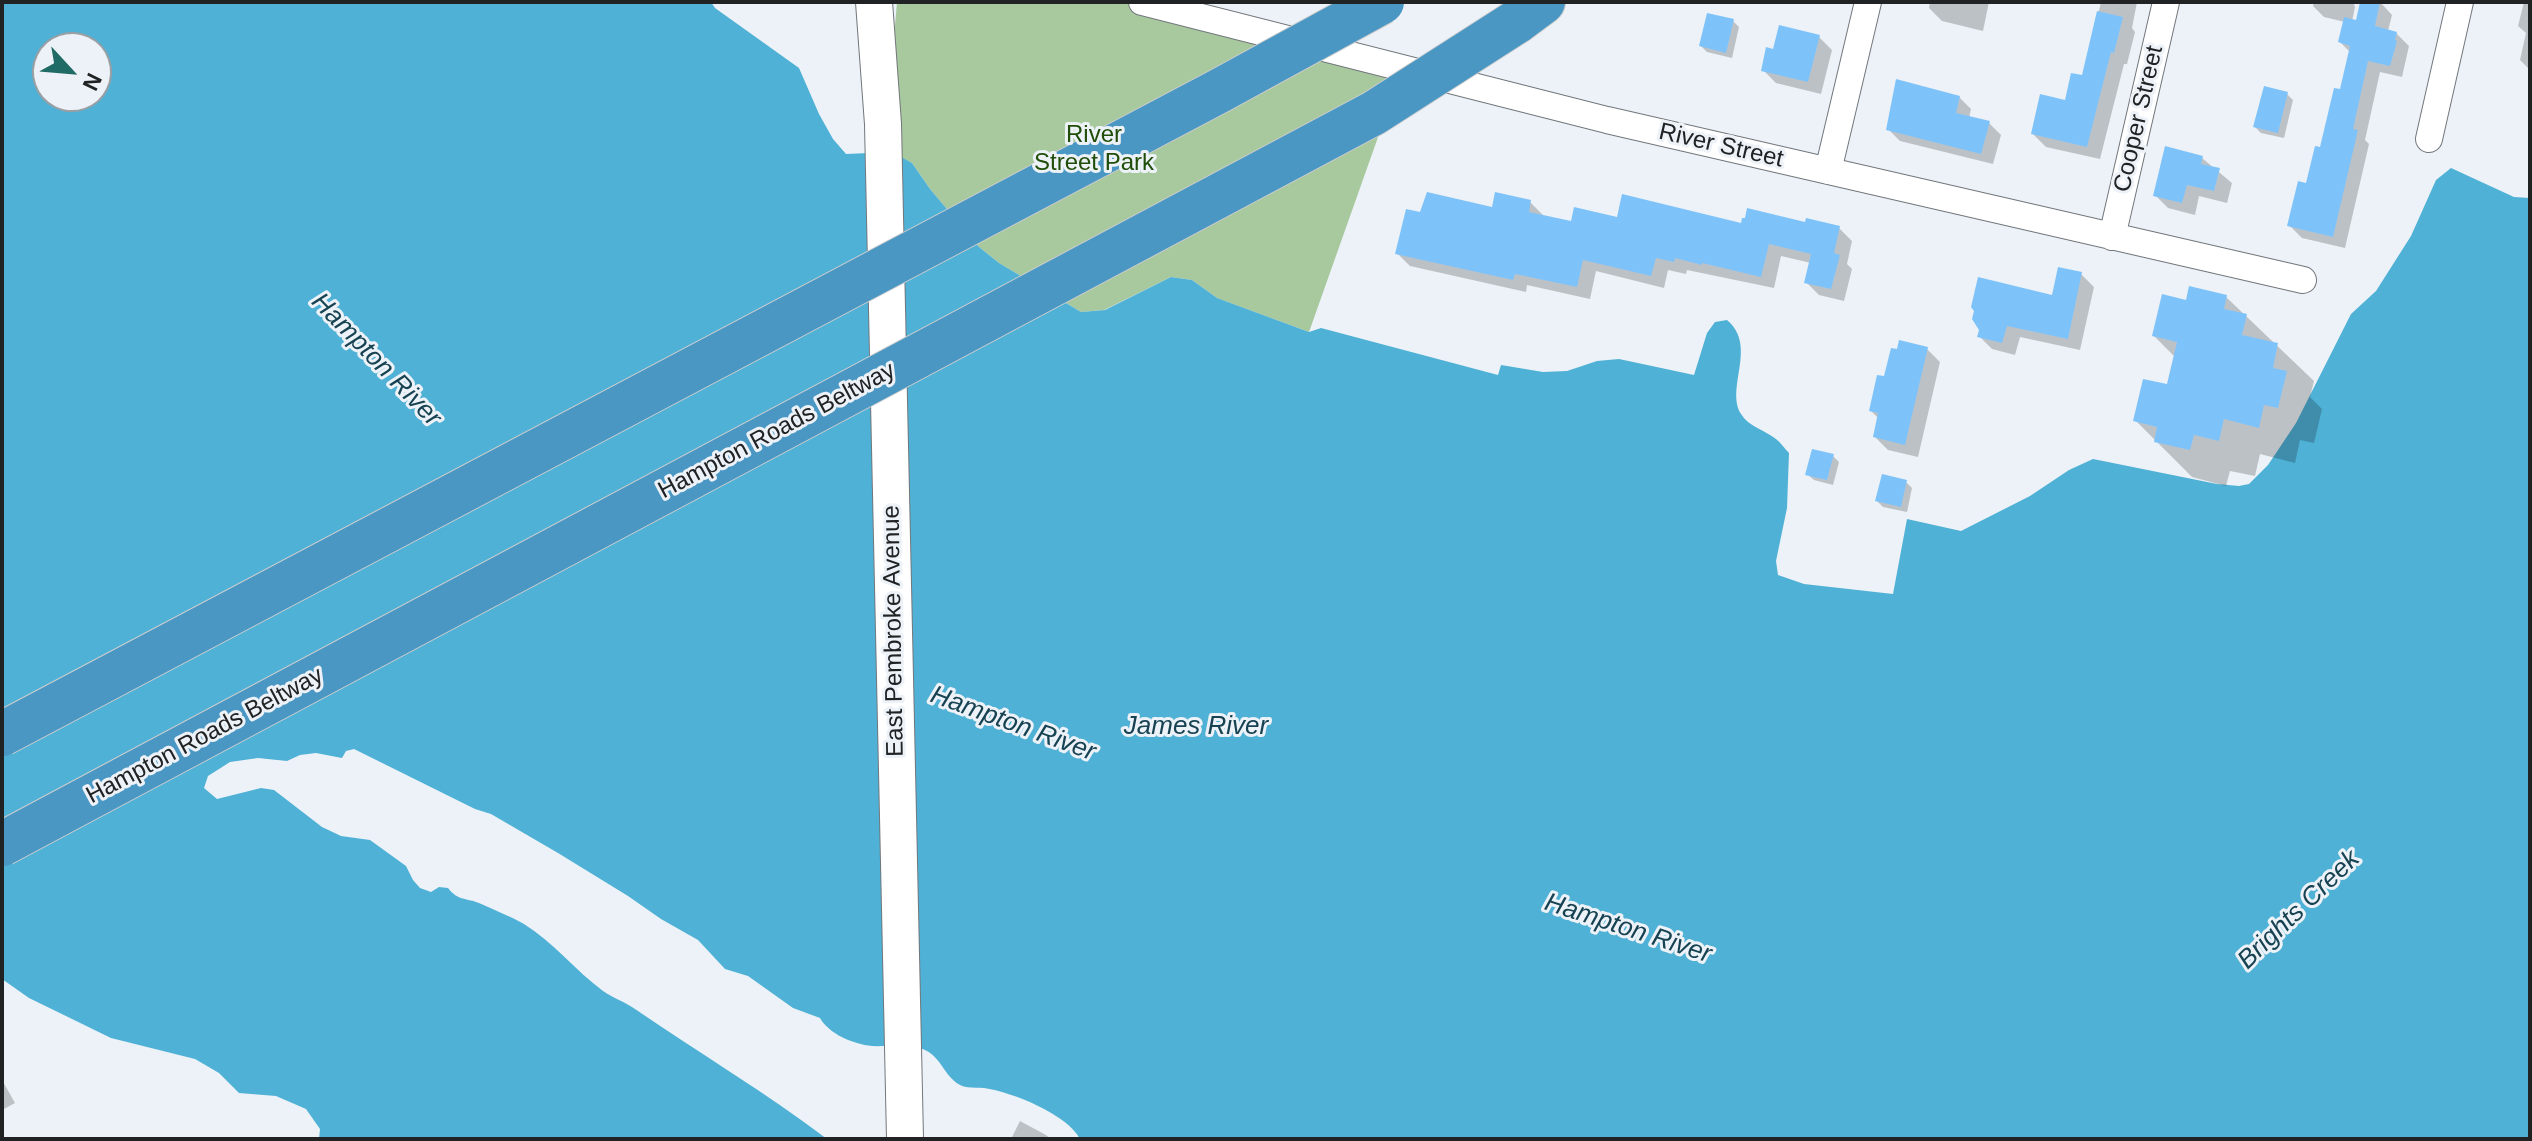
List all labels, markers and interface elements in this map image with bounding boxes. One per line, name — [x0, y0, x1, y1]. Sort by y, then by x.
north arrow — [32, 32, 112, 112]
street label: Cooper Street — [2108, 43, 2170, 195]
text: N — [78, 69, 107, 94]
street label: River Street — [1656, 118, 1786, 174]
park label: River Street Park — [1034, 121, 1154, 177]
water label: Hampton River — [305, 287, 447, 433]
street label: Hampton Roads Beltway — [654, 356, 900, 506]
street label: East Pembroke Avenue — [877, 505, 911, 757]
street label: Hampton Roads Beltway — [82, 661, 328, 811]
water label: Hampton River — [926, 680, 1100, 768]
water label: James River — [1124, 711, 1268, 743]
water label: Brights Creek — [2232, 844, 2366, 976]
water label: Hampton River — [1541, 887, 1715, 971]

